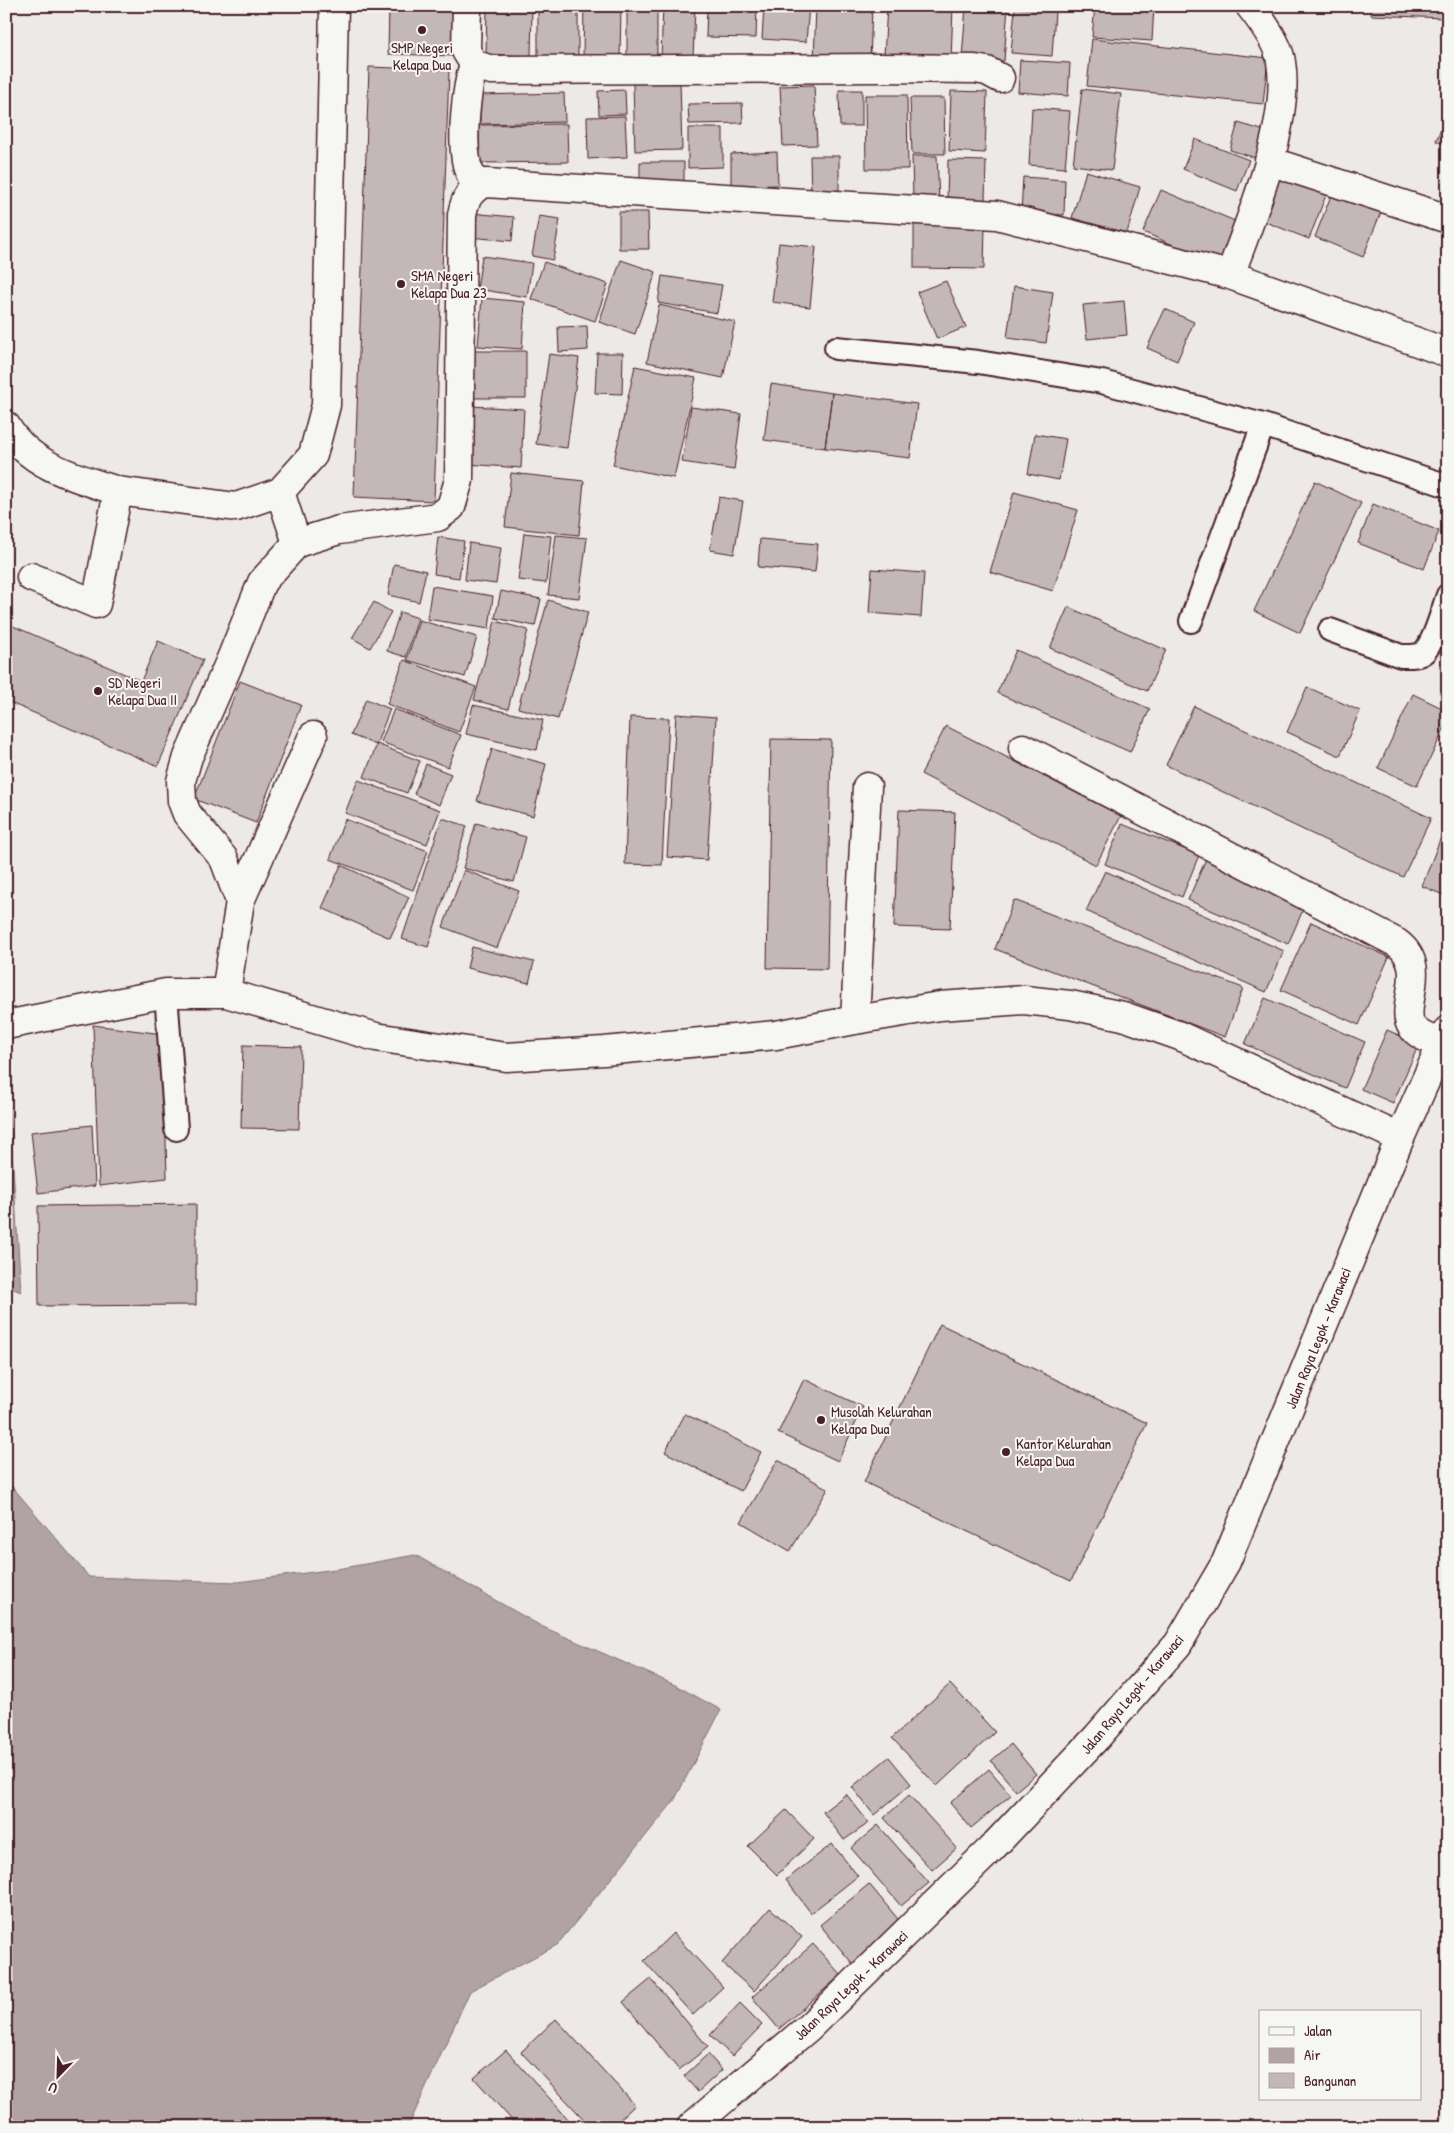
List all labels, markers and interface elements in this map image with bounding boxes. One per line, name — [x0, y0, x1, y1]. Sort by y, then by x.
marker: SMP Negeri Kelapa Dua — [416, 24, 428, 36]
place label: SMP Negeri Kelapa Dua — [391, 37, 453, 75]
place label: SMA Negeri Kelapa Dua 23 — [411, 265, 487, 303]
marker: SMA Negeri Kelapa Dua 23 — [395, 278, 407, 290]
place label: SD Negeri Kelapa Dua II — [108, 672, 177, 710]
marker: SD Negeri Kelapa Dua II — [92, 685, 104, 697]
street label: Jalan Raya Legok - Karawaci — [1280, 1264, 1356, 1412]
place label: Musolah Kelurahan Kelapa Dua — [831, 1401, 932, 1439]
marker: Musolah Kelurahan Kelapa Dua — [815, 1414, 827, 1426]
place label: Kantor Kelurahan Kelapa Dua — [1016, 1433, 1112, 1471]
marker: Kantor Kelurahan Kelapa Dua — [1000, 1446, 1012, 1458]
street label: Jalan Raya Legok - Karawaci — [1076, 1630, 1188, 1758]
street label: Jalan Raya Legok - Karawaci — [789, 1925, 913, 2045]
legend — [1259, 2010, 1422, 2100]
text: Jalan — [1304, 2020, 1332, 2041]
text: Air — [1304, 2044, 1321, 2065]
north arrow — [32, 2050, 82, 2100]
text: Bangunan — [1304, 2070, 1357, 2091]
text: U — [45, 2078, 60, 2099]

